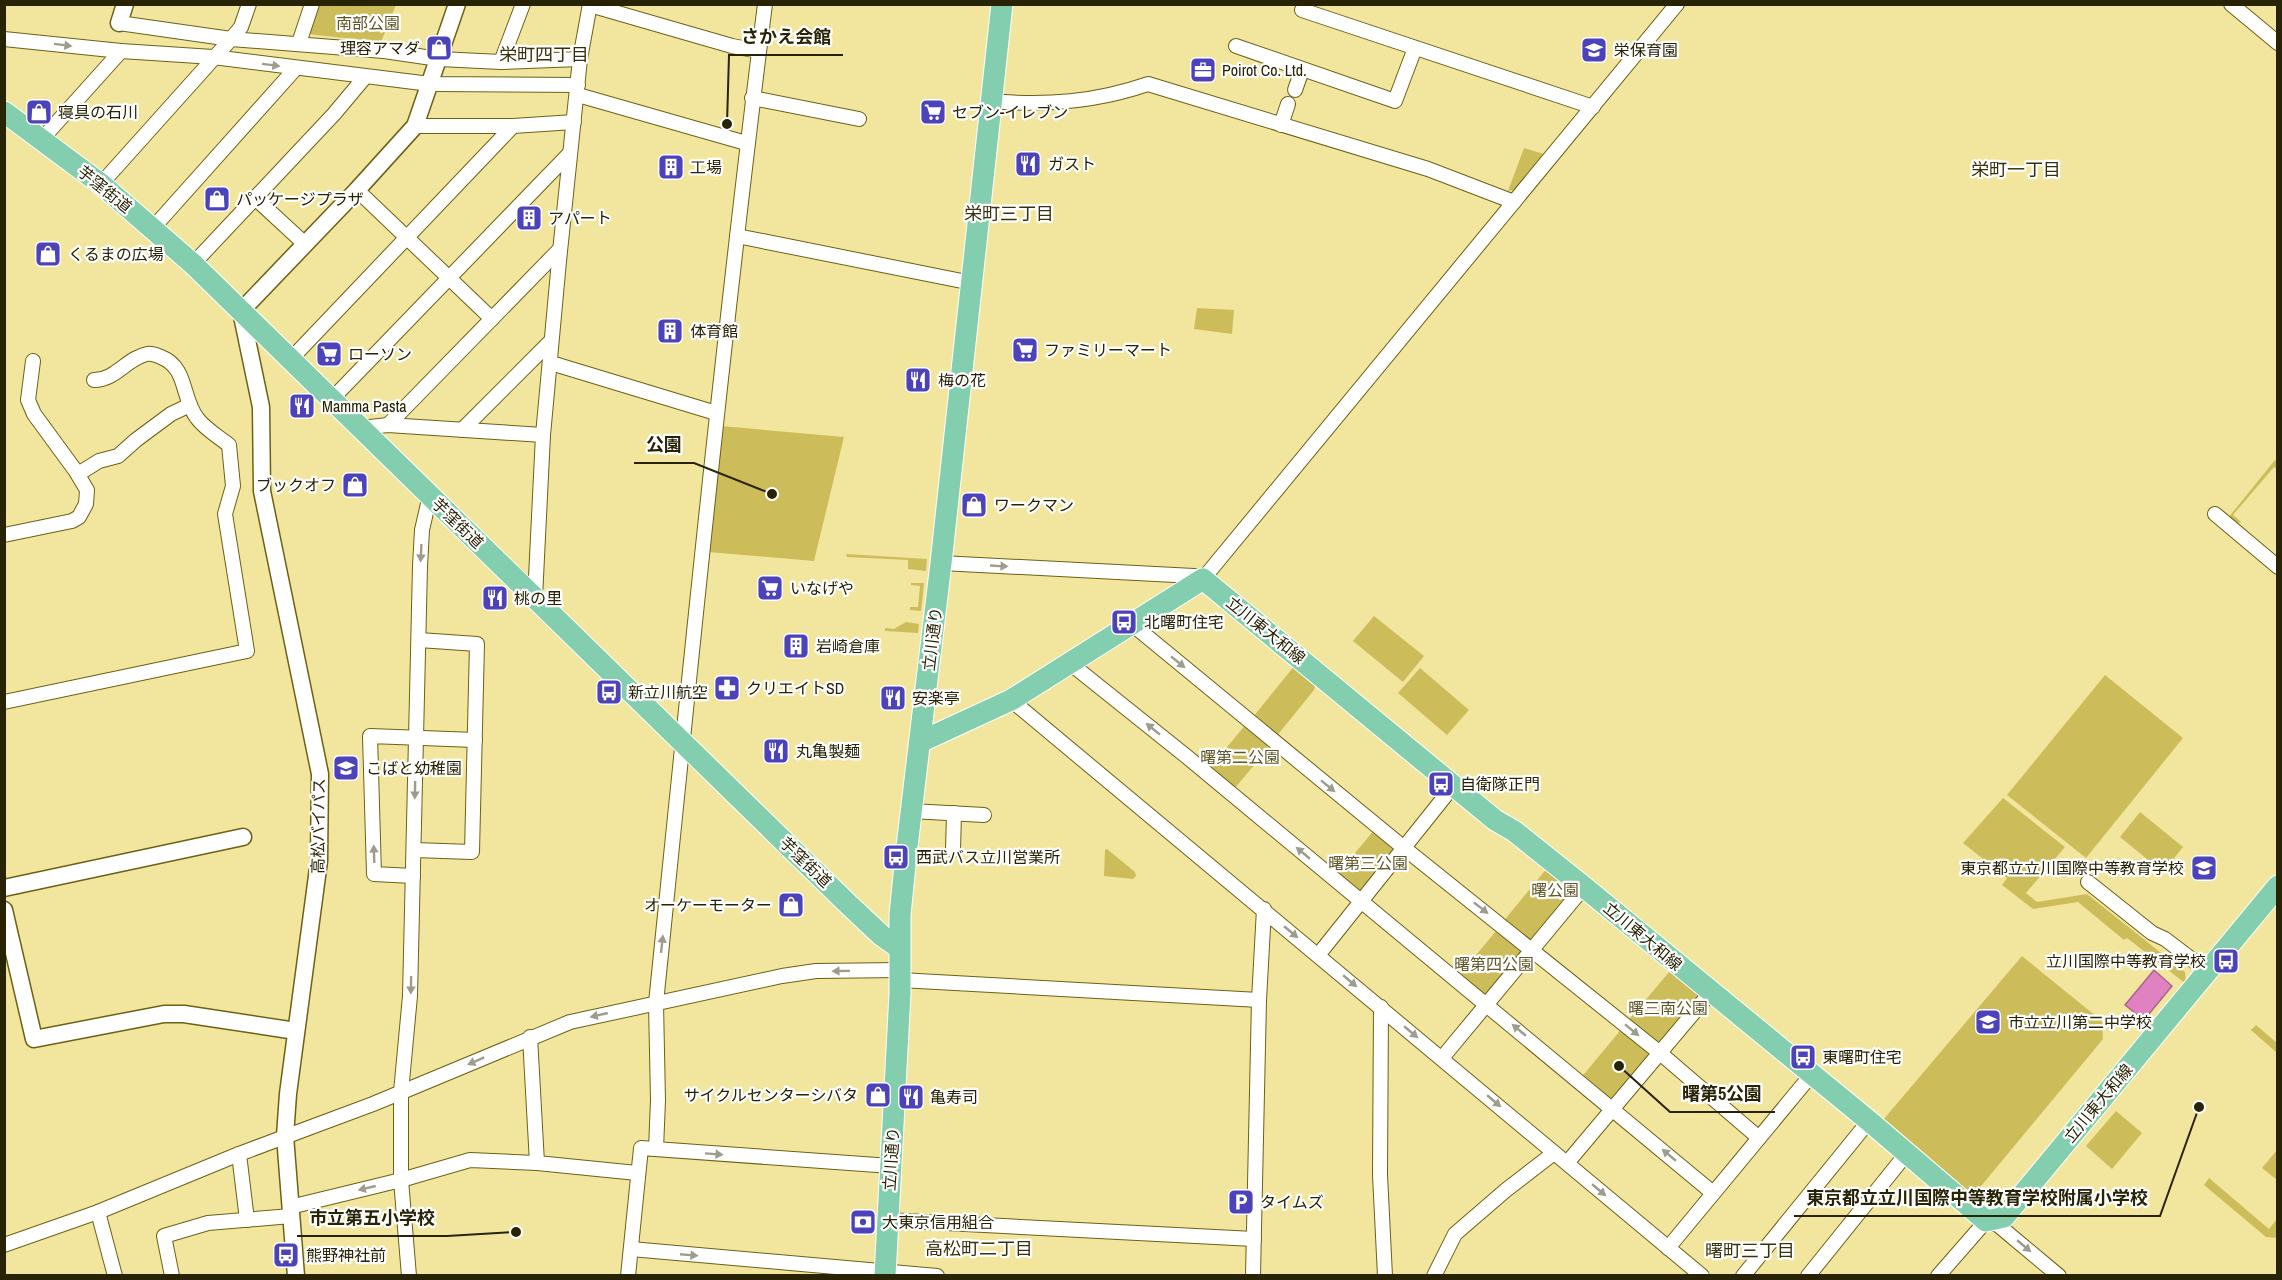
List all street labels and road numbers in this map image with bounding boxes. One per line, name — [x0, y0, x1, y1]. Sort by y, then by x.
street label: 芋窪街道 — [73, 160, 137, 218]
street label: 芋窪街道 — [427, 493, 489, 553]
street label: 立川東大和線 — [1222, 591, 1310, 669]
street label: 立川通り — [917, 606, 947, 672]
street label: 高松バイパス — [306, 778, 330, 874]
street label: 芋窪街道 — [775, 832, 837, 892]
street label: 立川東大和線 — [1599, 897, 1687, 975]
street label: 立川東大和線 — [2059, 1059, 2137, 1147]
street label: 立川通り — [878, 1126, 904, 1192]

